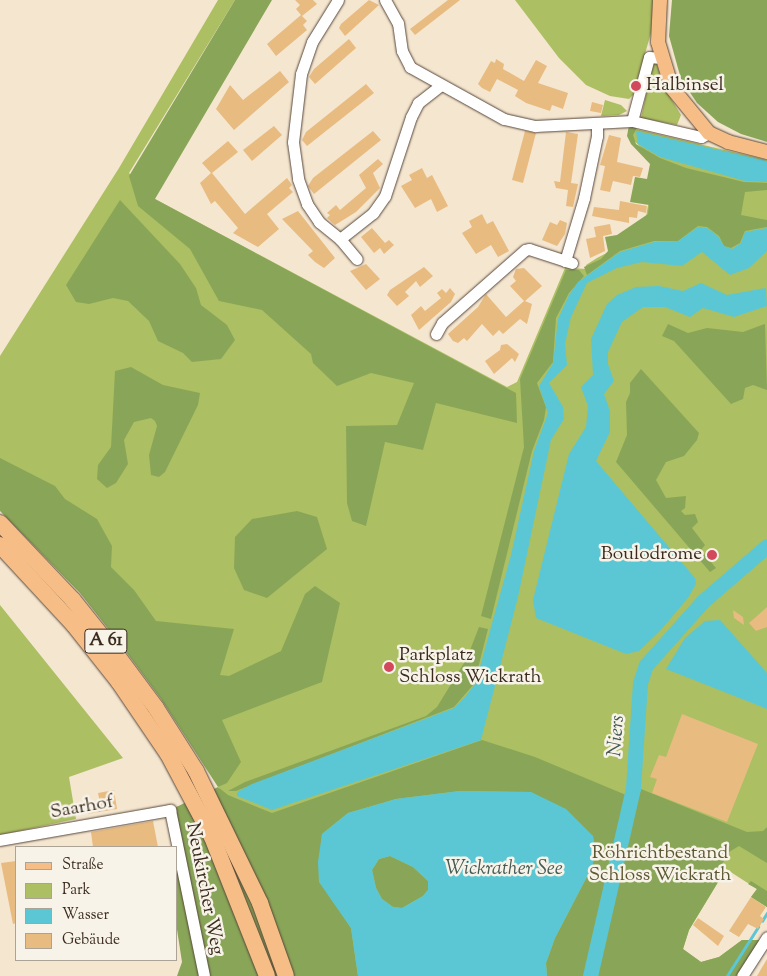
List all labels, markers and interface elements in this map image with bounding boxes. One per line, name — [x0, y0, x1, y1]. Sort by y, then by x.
place label: Halbinsel — [646, 75, 724, 97]
marker: Halbinsel — [630, 80, 642, 92]
place label: Boulodrome — [601, 544, 702, 566]
marker: Boulodrome — [706, 549, 718, 561]
road number: A 61 — [84, 626, 128, 656]
place label: Parkplatz Schloss Wickrath — [399, 645, 542, 689]
marker: Parkplatz Schloss Wickrath — [383, 661, 395, 673]
water label: Niers — [604, 714, 630, 758]
street label: Saarhof — [49, 791, 115, 825]
street label: Neukircher Weg — [180, 821, 228, 957]
park label: Röhrichtbestand Schloss Wickrath — [589, 843, 731, 887]
legend — [15, 846, 178, 961]
text: Straße — [62, 855, 104, 876]
water label: Wickrather See — [445, 857, 563, 881]
text: Park — [62, 880, 91, 901]
text: Wasser — [62, 905, 109, 926]
text: Gebäude — [62, 930, 120, 951]

